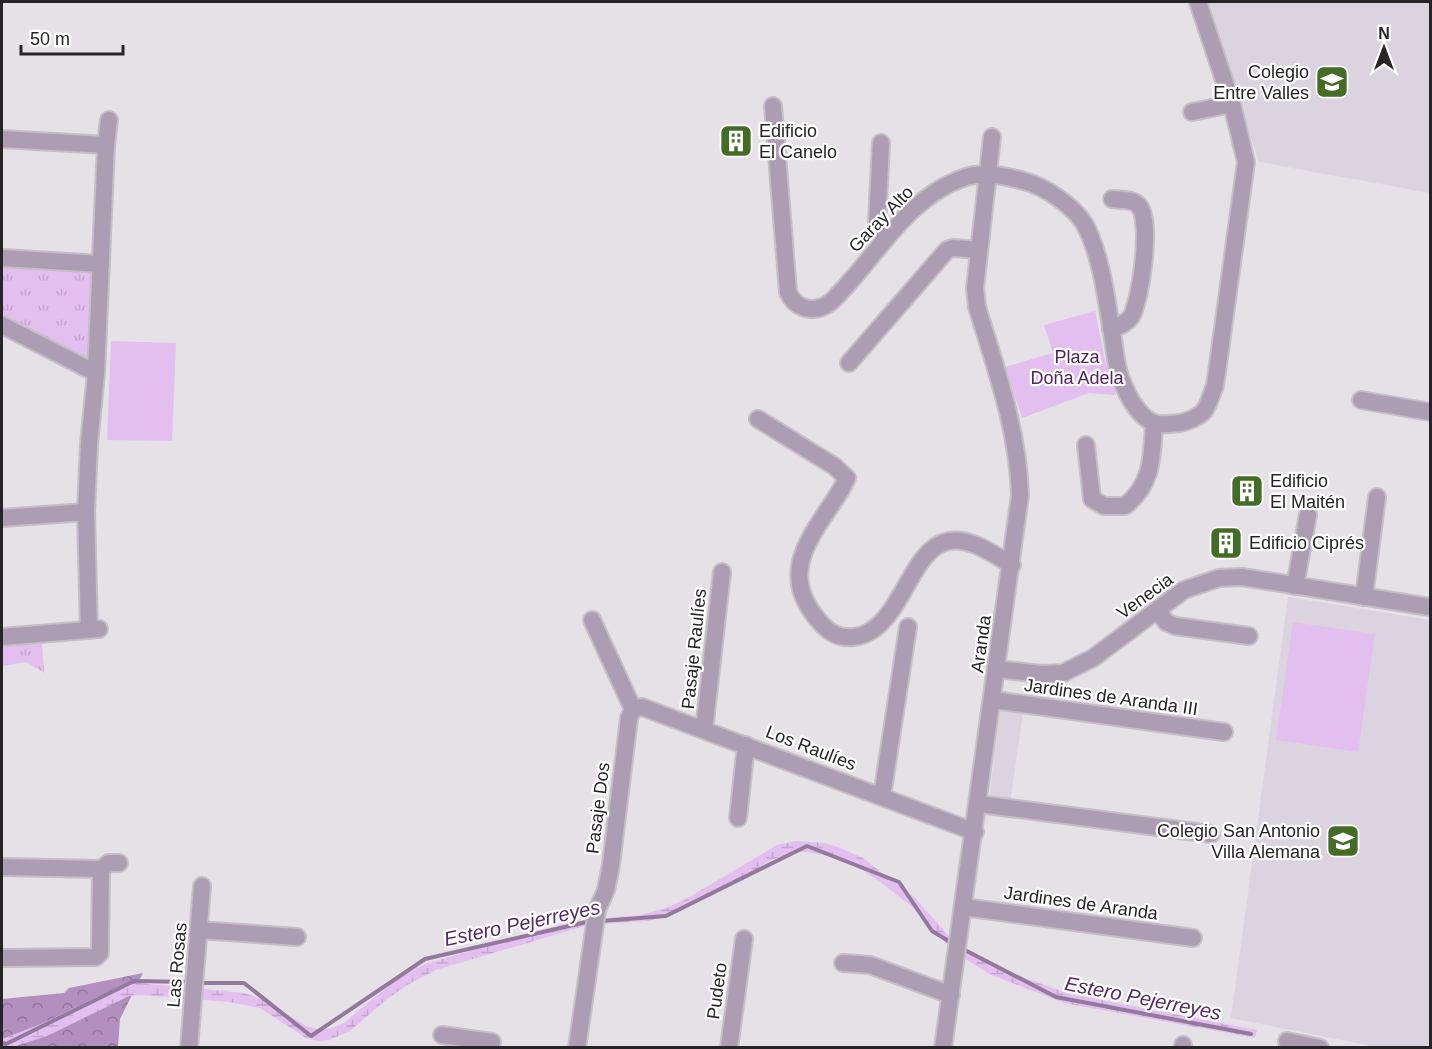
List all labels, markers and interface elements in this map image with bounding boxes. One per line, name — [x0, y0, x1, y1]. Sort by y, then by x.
scale bar — [21, 18, 123, 56]
north arrow — [1354, 18, 1414, 78]
text: N — [1378, 25, 1390, 42]
text: 50 m — [30, 29, 70, 49]
place label: Colegio Entre Valles — [1213, 62, 1309, 103]
school or university icon: Colegio Entre Valles — [1314, 64, 1350, 100]
place label: Edificio El Canelo — [759, 121, 837, 162]
building icon: Edificio El Canelo — [718, 123, 754, 159]
street label: Garay Alto — [845, 182, 917, 256]
park label: Plaza Doña Adela — [1030, 347, 1125, 388]
place label: Edificio El Maitén — [1270, 471, 1345, 512]
building icon: Edificio El Maitén — [1229, 473, 1265, 509]
building icon: Edificio Ciprés — [1208, 525, 1244, 561]
place label: Edificio Ciprés — [1249, 533, 1364, 553]
street label: Venecia — [1113, 569, 1178, 623]
street label: Pasaje Raulíes — [678, 588, 710, 710]
street label: Aranda — [967, 613, 995, 674]
street label: Jardines de Aranda III — [1023, 675, 1199, 719]
street label: Los Raulíes — [763, 722, 859, 774]
street label: Pasaje Dos — [582, 761, 614, 855]
place label: Colegio San Antonio Villa Alemana — [1157, 821, 1321, 862]
school or university icon: Colegio San Antonio Villa Alemana — [1325, 823, 1361, 859]
street label: Jardines de Aranda — [1003, 882, 1160, 924]
water label: Estero Pejerreyes — [442, 896, 602, 950]
street label: Las Rosas — [163, 922, 191, 1008]
street label: Pudeto — [703, 961, 731, 1021]
water label: Estero Pejerreyes — [1063, 972, 1223, 1024]

